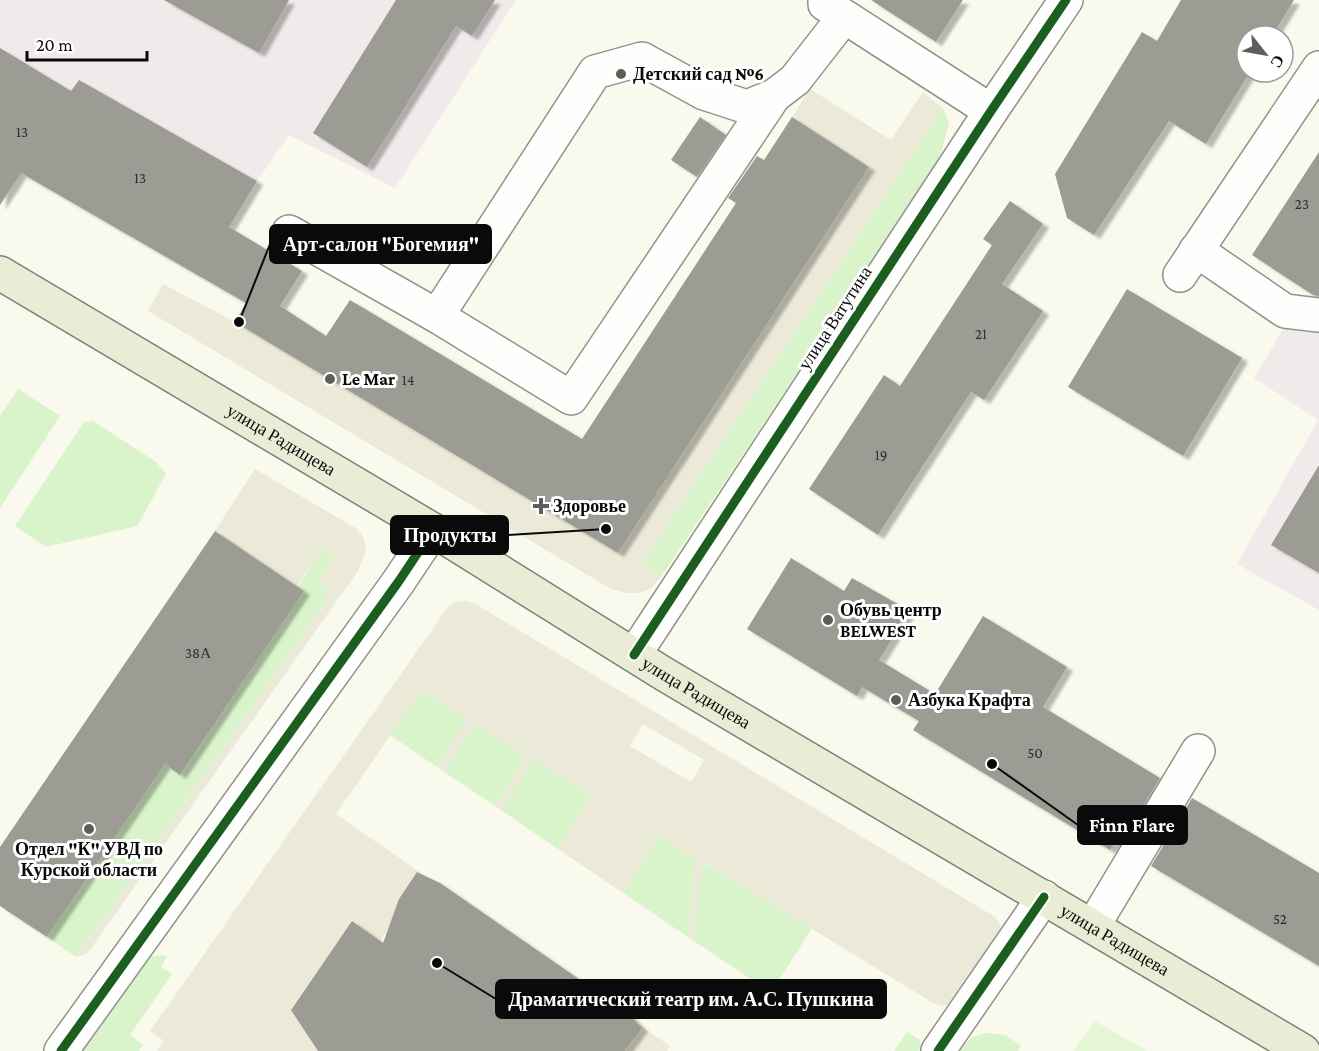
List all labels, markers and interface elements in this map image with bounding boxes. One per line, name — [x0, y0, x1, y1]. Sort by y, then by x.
scale bar — [27, 24, 147, 62]
north arrow — [1235, 24, 1295, 84]
text: 20 m — [36, 35, 73, 55]
text: С — [1267, 52, 1288, 71]
place label: Детский сад №6 — [633, 64, 764, 84]
marker: Детский сад №6 — [614, 67, 628, 81]
house number: 13 — [16, 124, 28, 140]
house number: 13 — [134, 170, 146, 186]
house number: 23 — [1295, 196, 1309, 212]
callout: Арт-салон "Богемия" — [270, 225, 491, 263]
text: Арт-салон "Богемия" — [283, 233, 479, 256]
street label: улица Ватутина — [794, 263, 876, 373]
house number: 21 — [975, 326, 987, 342]
place label: Le Mar — [342, 369, 395, 389]
marker: Le Mar — [323, 372, 337, 386]
house number: 14 — [402, 372, 414, 388]
street label: улица Радищева — [223, 400, 339, 480]
house number: 19 — [875, 447, 887, 463]
place label: Здоровье — [553, 496, 626, 516]
marker: Здоровье — [534, 499, 548, 513]
callout: Продукты — [391, 516, 508, 554]
text: Продукты — [403, 524, 497, 547]
place label: Обувь центр BELWEST — [840, 600, 942, 641]
marker: Обувь центр BELWEST — [821, 613, 835, 627]
house number: 38А — [185, 645, 211, 661]
street label: улица Радищева — [638, 653, 754, 733]
place label: Азбука Крафта — [908, 690, 1031, 710]
marker: Азбука Крафта — [889, 693, 903, 707]
house number: 50 — [1027, 745, 1043, 761]
callout: Finn Flare — [1078, 806, 1187, 844]
text: Finn Flare — [1089, 814, 1175, 836]
marker: Отдел "К" УВД по Курской области — [82, 822, 96, 836]
place label: Отдел "К" УВД по Курской области — [15, 839, 163, 880]
street label: улица Радищева — [1057, 900, 1173, 980]
house number: 52 — [1273, 911, 1287, 927]
callout: Драматический театр им. А.С. Пушкина — [496, 980, 886, 1018]
text: Драматический театр им. А.С. Пушкина — [508, 988, 874, 1011]

